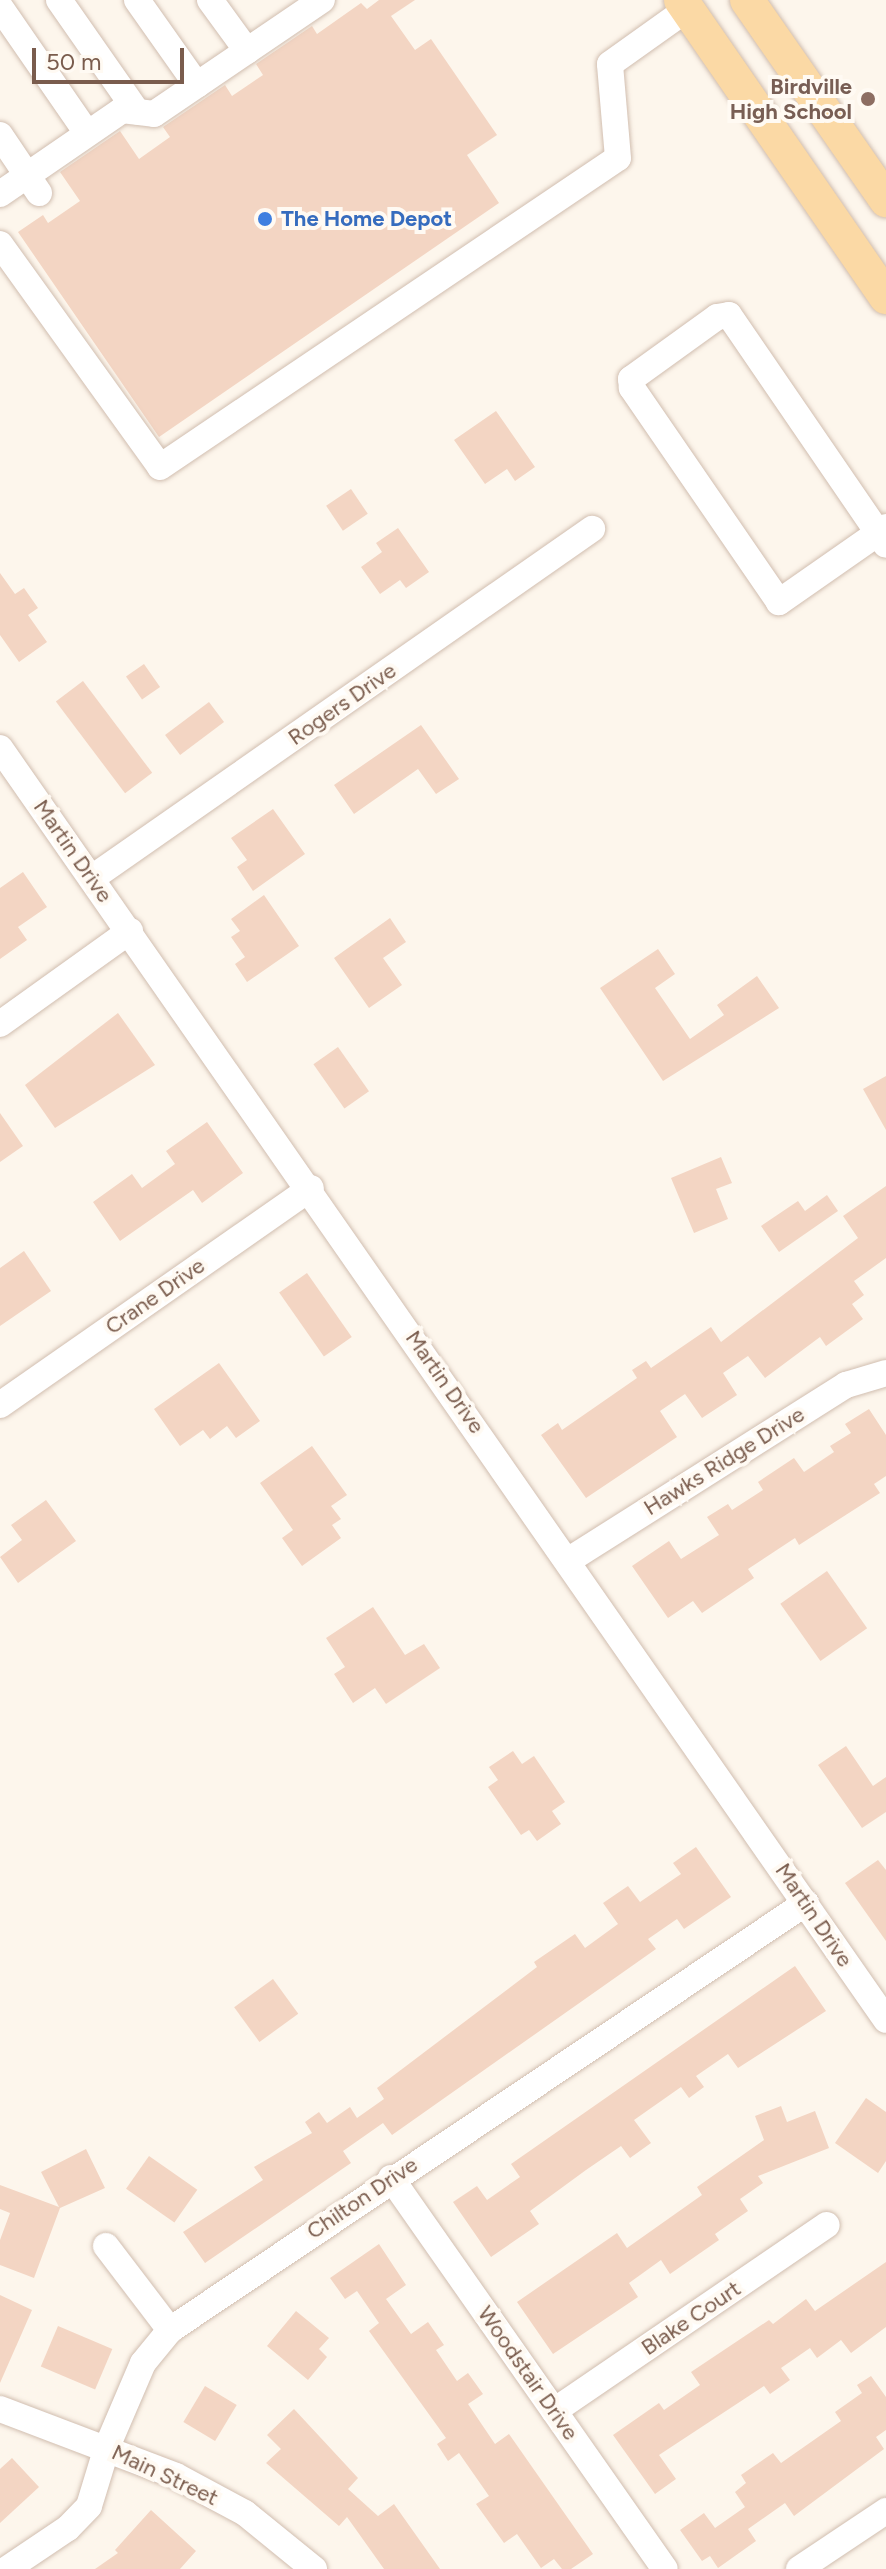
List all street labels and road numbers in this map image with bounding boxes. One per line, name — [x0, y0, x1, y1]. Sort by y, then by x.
street label: Rogers Drive — [283, 657, 401, 751]
street label: Martin Drive — [28, 795, 118, 907]
street label: Crane Drive — [100, 1252, 210, 1340]
street label: Martin Drive — [400, 1326, 490, 1438]
street label: Hawks Ridge Drive — [639, 1401, 809, 1521]
street label: Martin Drive — [770, 1858, 858, 1972]
street label: Chilton Drive — [302, 2151, 422, 2245]
street label: Blake Court — [636, 2275, 746, 2361]
street label: Woodstair Drive — [472, 2301, 584, 2445]
street label: Main Street — [108, 2439, 222, 2511]

